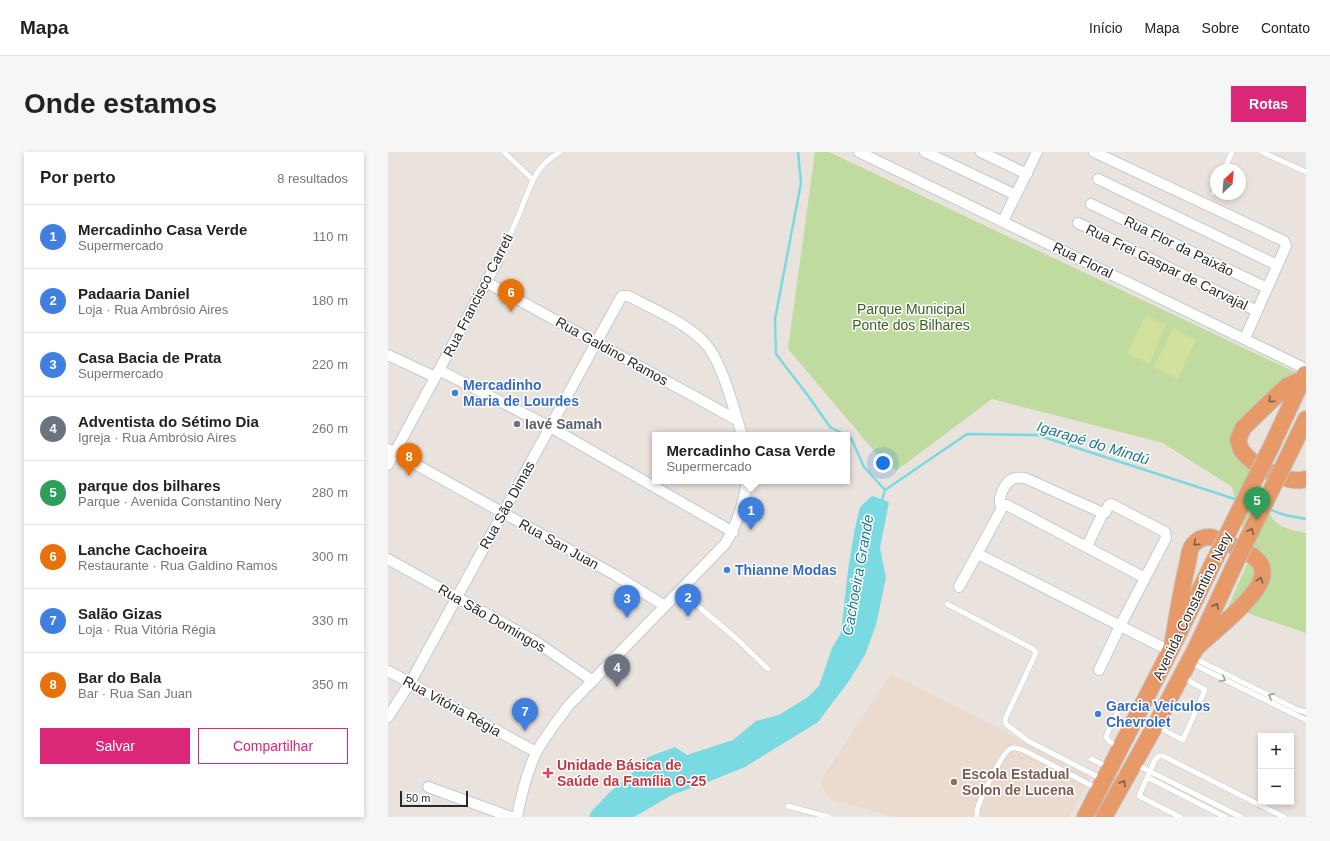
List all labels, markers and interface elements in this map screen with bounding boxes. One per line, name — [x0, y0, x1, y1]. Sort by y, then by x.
text: Mapa — [20, 17, 69, 38]
text: Início — [1089, 20, 1123, 36]
text: Mapa — [1145, 20, 1180, 36]
text: Sobre — [1202, 20, 1239, 36]
text: Contato — [1261, 20, 1310, 36]
button: Rotas — [1231, 86, 1306, 122]
text: Onde estamos — [24, 88, 217, 119]
north arrow — [1210, 164, 1246, 200]
text: Por perto — [40, 168, 116, 187]
text: 8 resultados — [277, 171, 348, 186]
street label: Rua Flor da Paixão — [1122, 213, 1237, 280]
text: Mercadinho Casa Verde — [78, 221, 247, 238]
street label: Rua Frei Gaspar de Carvajal — [1083, 221, 1251, 313]
text: 1 — [49, 229, 57, 244]
text: 110 m — [313, 229, 348, 244]
street label: Rua Francisco Carreti — [440, 231, 516, 359]
text: Supermercado — [78, 238, 163, 253]
street label: Rua Floral — [1050, 239, 1116, 281]
pin: 6 — [498, 279, 524, 312]
text: Padaaria Daniel — [78, 285, 190, 302]
text: 2 — [49, 293, 57, 308]
text: 180 m — [312, 293, 348, 308]
park label: Parque Municipal Ponte dos Bilhares — [852, 301, 970, 333]
text: Loja · Rua Ambrósio Aires — [78, 302, 228, 317]
street label: Rua Galdino Ramos — [553, 313, 671, 389]
text: Casa Bacia de Prata — [78, 349, 221, 366]
text: 3 — [49, 357, 57, 372]
text: 220 m — [312, 357, 348, 372]
text: Supermercado — [78, 366, 163, 381]
place label: Mercadinho Maria de Lourdes — [463, 377, 579, 409]
marker: Mercadinho Maria de Lourdes — [450, 388, 460, 398]
one-way arrow — [1268, 396, 1276, 403]
text: Adventista do Sétimo Dia — [78, 413, 259, 430]
place label: Iavé Samah — [525, 416, 602, 432]
water label: Igarapé do Mindú — [1035, 417, 1152, 468]
marker: Iavé Samah — [512, 419, 522, 429]
text: 4 — [49, 421, 57, 436]
text: 260 m — [312, 421, 348, 436]
text: Igreja · Rua Ambrósio Aires — [78, 430, 236, 445]
popup — [652, 432, 850, 484]
text: Mercadinho Casa Verde — [666, 442, 836, 459]
pin: 8 — [396, 443, 422, 476]
your location — [873, 453, 893, 473]
street label: Rua São Dimas — [476, 458, 538, 552]
text: Supermercado — [666, 459, 752, 474]
text: parque dos bilhares — [78, 477, 221, 494]
text: 5 — [49, 485, 57, 500]
text: 280 m — [312, 485, 348, 500]
pin: 5 — [1244, 487, 1270, 520]
text: Parque · Avenida Constantino Nery — [78, 494, 282, 509]
pin: 1 — [738, 497, 764, 530]
water label: Cachoeira Grande — [838, 513, 877, 637]
street label: Rua San Juan — [516, 515, 602, 573]
one-way arrow — [1246, 528, 1254, 536]
street label: Avenida Constantino Nery — [1149, 530, 1235, 682]
one-way arrow — [1194, 538, 1201, 545]
text: Lanche Cachoeira — [78, 541, 207, 558]
text: 6 — [49, 549, 57, 564]
text: 300 m — [312, 549, 348, 564]
text: Restaurante · Rua Galdino Ramos — [78, 558, 277, 573]
place label: Thianne Modas — [735, 562, 837, 578]
marker: Thianne Modas — [722, 565, 732, 575]
one-way arrow — [1255, 576, 1264, 583]
street label: Rua São Domingos — [435, 581, 549, 655]
pin: 2 — [675, 584, 701, 617]
pin: 3 — [614, 585, 640, 618]
one-way arrow — [1211, 603, 1219, 610]
text: Salão Gizas — [78, 605, 162, 622]
text: 7 — [49, 613, 57, 628]
text: 330 m — [312, 613, 348, 628]
text: Loja · Rua Vitória Régia — [78, 622, 216, 637]
pin: 4 — [604, 654, 630, 687]
text: Bar do Bala — [78, 669, 161, 686]
street label: Rua Vitória Régia — [400, 672, 504, 740]
one-way arrow — [1219, 674, 1226, 682]
text: 8 — [49, 677, 57, 692]
text: 350 m — [312, 677, 348, 692]
text: Bar · Rua San Juan — [78, 686, 192, 701]
one-way arrow — [1267, 693, 1275, 701]
pin: 7 — [512, 698, 538, 731]
place label: Garcia Veículos Chevrolet — [1106, 698, 1210, 730]
marker: Garcia Veículos Chevrolet — [1093, 709, 1103, 719]
button: Salvar — [40, 728, 190, 764]
button: Compartilhar — [198, 728, 348, 764]
map controls — [1258, 733, 1294, 805]
button: + — [1258, 733, 1294, 769]
place label: Unidade Básica de Saúde da Família O-25 — [557, 757, 707, 789]
place label: Escola Estadual Solon de Lucena — [962, 766, 1074, 798]
marker: Unidade Básica de Saúde da Família O-25 — [542, 767, 554, 779]
button: − — [1258, 769, 1294, 805]
marker: Escola Estadual Solon de Lucena — [949, 777, 959, 787]
one-way arrow — [1119, 780, 1126, 787]
scale bar — [400, 789, 468, 808]
text: 50 m — [406, 792, 430, 804]

